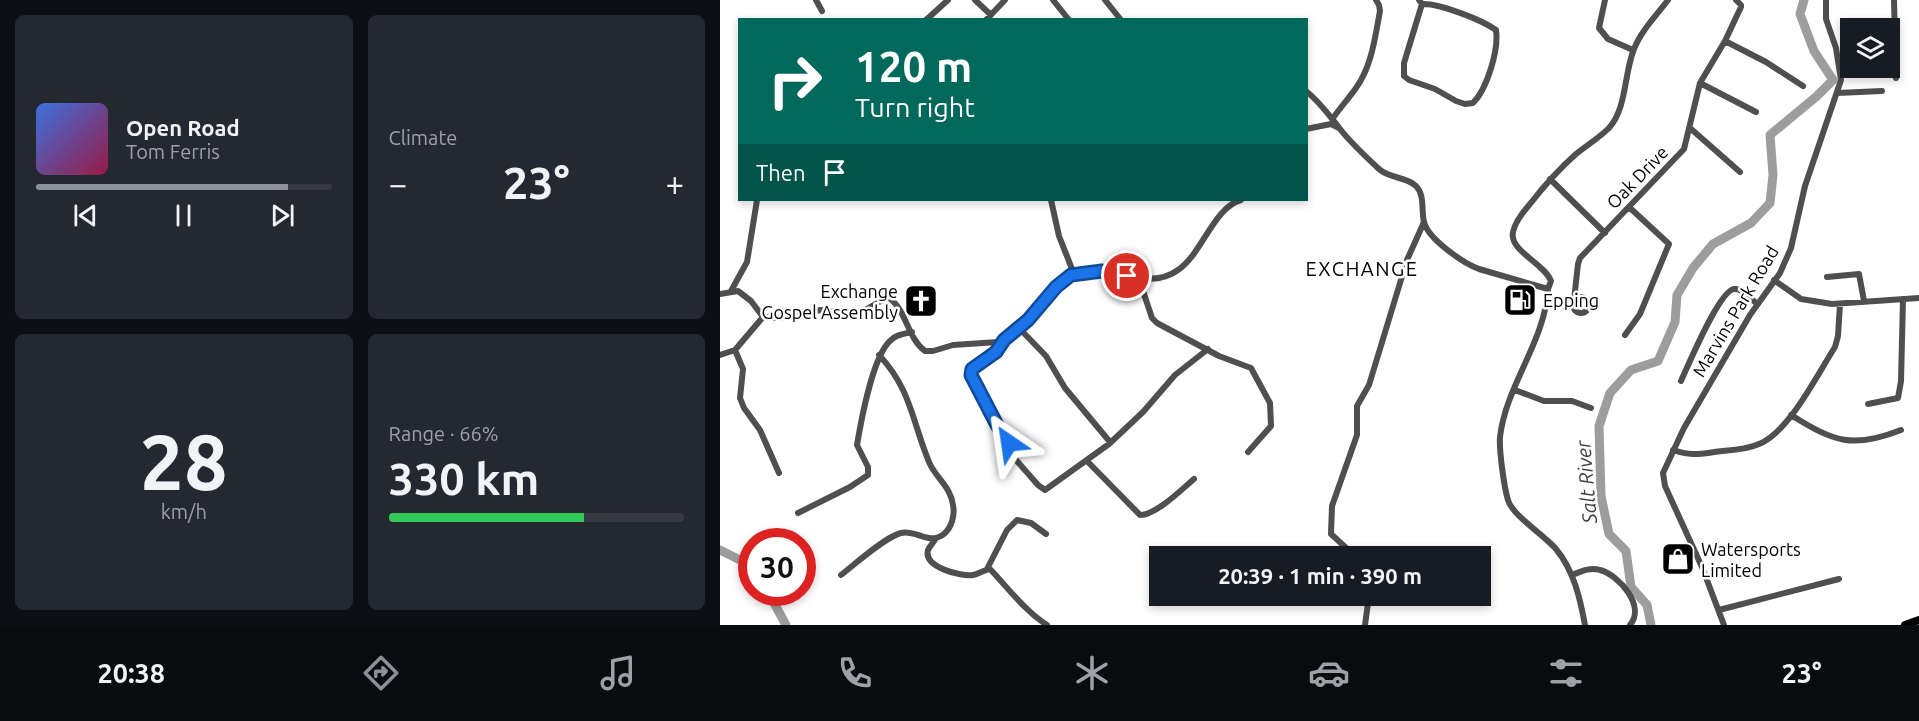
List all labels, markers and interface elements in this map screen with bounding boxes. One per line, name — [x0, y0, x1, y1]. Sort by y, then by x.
map controls — [1840, 18, 1900, 78]
button: layers — [1840, 18, 1900, 78]
icon: right — [756, 42, 834, 120]
text: 120 m — [855, 43, 972, 90]
text: Turn right — [855, 92, 975, 122]
text: Open Road — [126, 115, 240, 140]
text: Climate — [389, 126, 457, 149]
text: Tom Ferris — [126, 140, 220, 163]
street label: Oak Drive — [1602, 142, 1672, 212]
icon: arrive — [818, 156, 851, 189]
text: 23° — [503, 157, 570, 208]
text: Then — [756, 160, 806, 185]
text: − — [389, 165, 407, 202]
text: + — [665, 165, 684, 202]
icon: previous — [69, 199, 102, 232]
icon: pause — [167, 199, 200, 232]
icon: next — [266, 199, 299, 232]
street label: Marvins Park Road — [1688, 242, 1782, 380]
pin — [1101, 250, 1152, 301]
district label: EXCHANGE — [1305, 257, 1419, 280]
icon: arrive — [1110, 259, 1143, 292]
place label: Exchange Gospel Assembly — [761, 281, 898, 322]
fuel station icon: Epping — [1502, 282, 1538, 318]
church icon: Exchange Gospel Assembly — [903, 283, 939, 319]
place label: Epping — [1543, 290, 1599, 310]
position arrow — [977, 411, 1041, 475]
text: 28 — [140, 417, 228, 505]
text: Range · 66% — [389, 422, 499, 445]
water label: Salt River — [1571, 438, 1601, 526]
text: 330 km — [389, 453, 539, 504]
text: km/h — [161, 500, 207, 523]
speed limit sign: 30 — [738, 528, 816, 606]
place label: Watersports Limited — [1701, 539, 1801, 580]
shop icon: Watersports Limited — [1660, 541, 1696, 577]
text: 20:39 · 1 min · 390 m — [1218, 563, 1422, 588]
icon: directions — [360, 652, 402, 694]
icon: music — [597, 652, 639, 694]
icon: phone — [834, 652, 876, 694]
icon: climate — [1071, 652, 1113, 694]
icon: car — [1308, 652, 1350, 694]
icon: filters — [1545, 652, 1587, 694]
text: 20:38 — [97, 658, 165, 688]
text: 23° — [1781, 658, 1821, 688]

